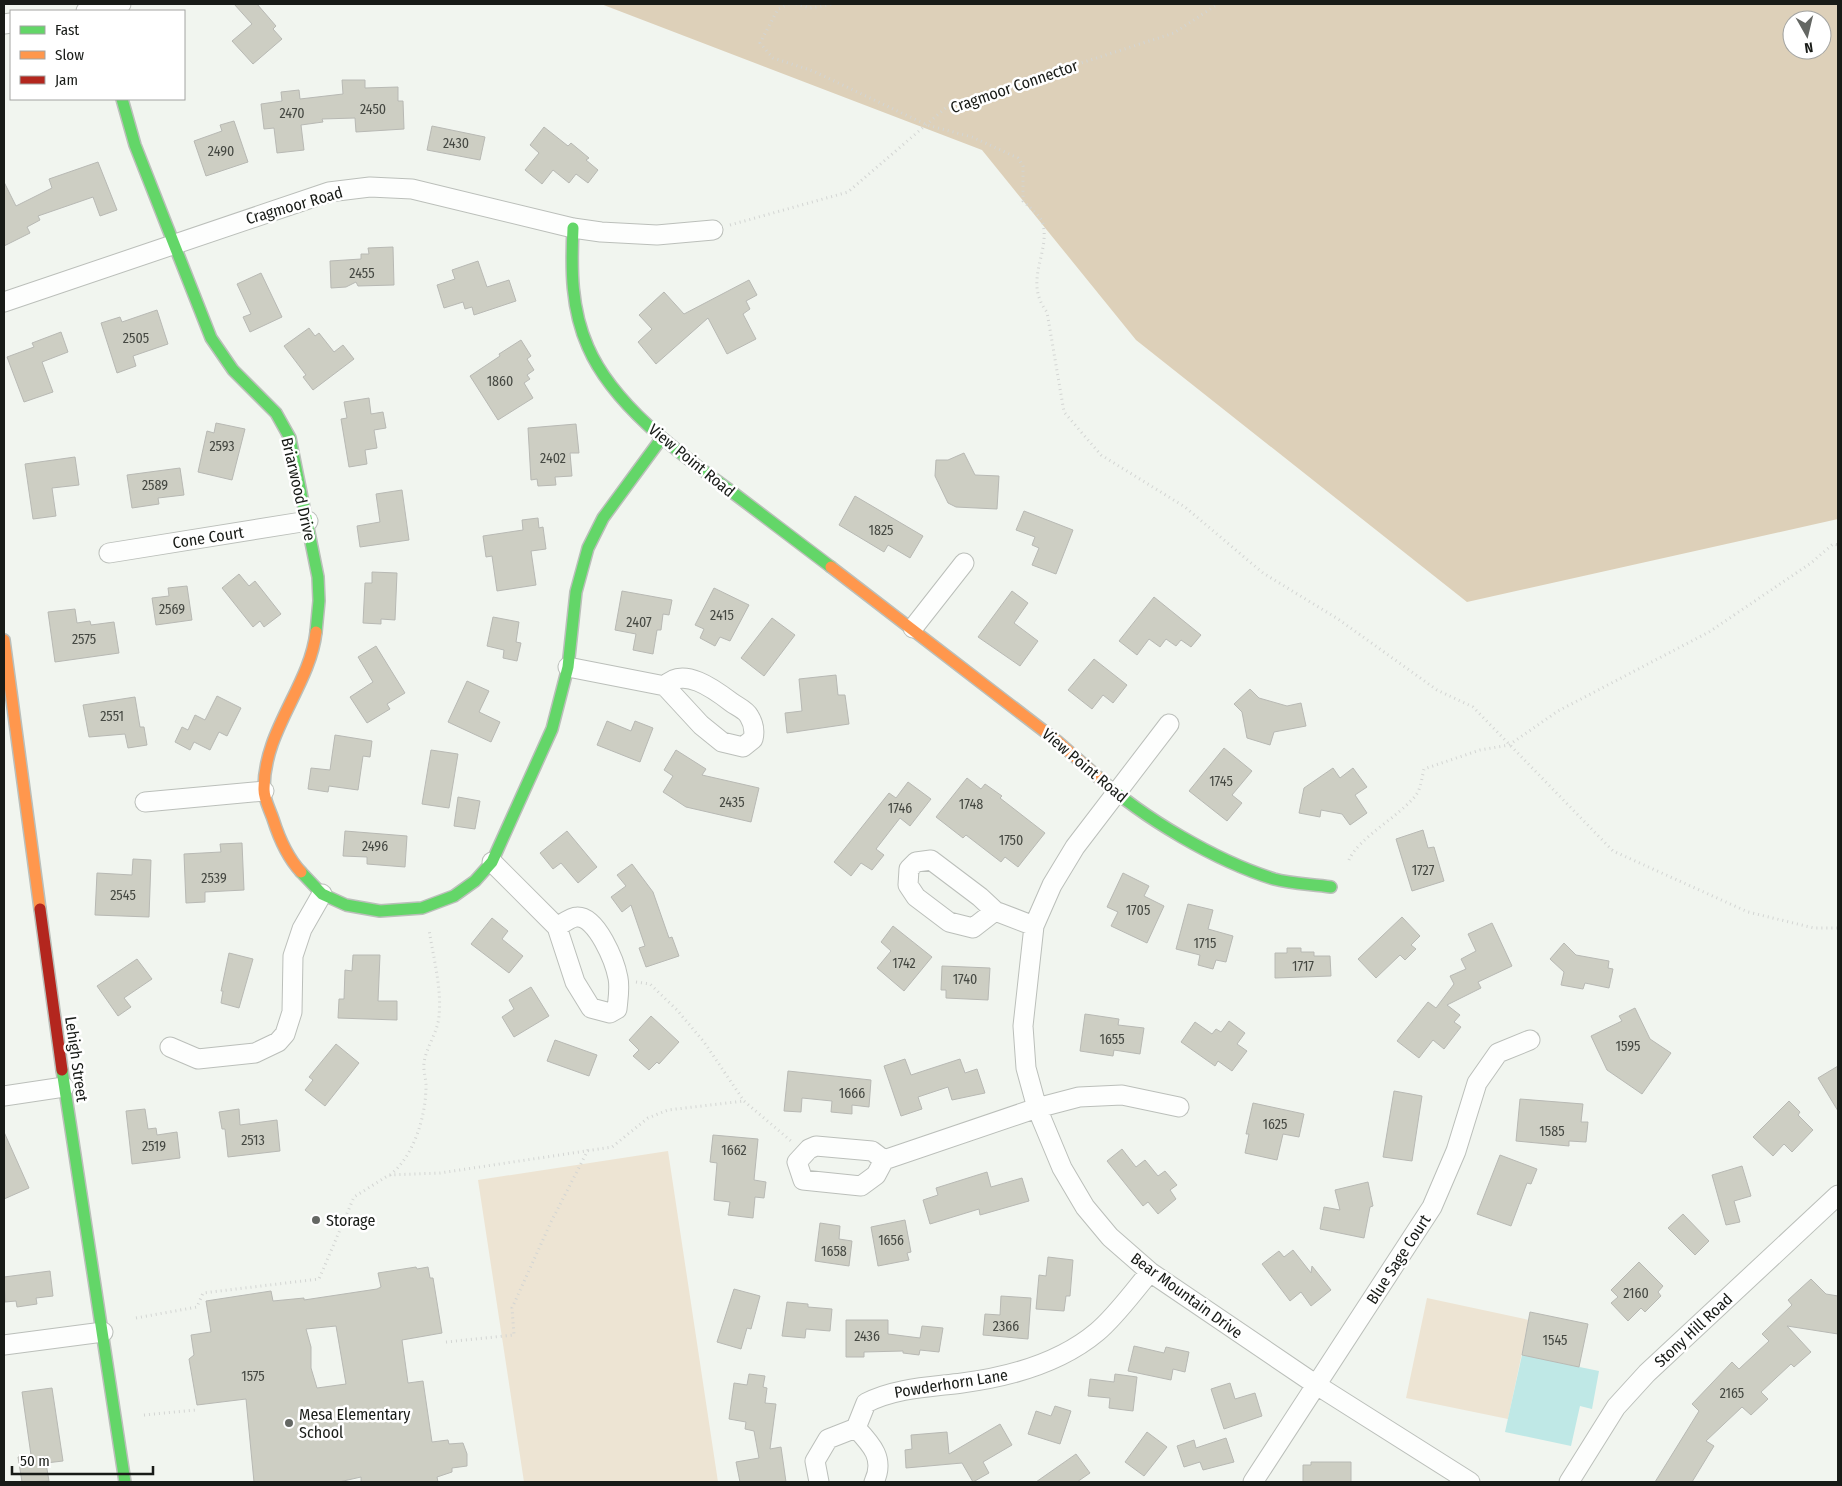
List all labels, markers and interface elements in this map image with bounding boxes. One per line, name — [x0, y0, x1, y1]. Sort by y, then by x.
legend — [10, 10, 185, 100]
north arrow — [1782, 10, 1832, 60]
text: Fast — [55, 21, 79, 39]
text: N — [1803, 38, 1814, 56]
text: Slow — [55, 46, 84, 64]
street label: Cragmoor Connector — [948, 56, 1081, 117]
text: Jam — [55, 71, 78, 89]
house number: 2450 — [360, 101, 386, 118]
house number: 2470 — [279, 105, 305, 122]
house number: 2430 — [443, 135, 469, 152]
house number: 2490 — [208, 143, 234, 160]
street label: Cragmoor Road — [244, 183, 345, 228]
house number: 2455 — [349, 265, 375, 282]
house number: 2505 — [123, 330, 149, 347]
house number: 1860 — [487, 373, 513, 390]
street label: View Point Road — [645, 420, 739, 501]
street label: Briarwood Drive — [277, 436, 320, 543]
house number: 2593 — [209, 438, 235, 455]
house number: 2402 — [540, 450, 566, 467]
house number: 2589 — [142, 477, 168, 494]
street label: Cone Court — [171, 522, 246, 552]
house number: 1825 — [869, 522, 893, 539]
house number: 2569 — [159, 601, 185, 618]
house number: 2415 — [710, 607, 734, 624]
house number: 2407 — [626, 614, 652, 631]
house number: 2575 — [72, 631, 96, 648]
house number: 2551 — [100, 708, 124, 725]
street label: View Point Road — [1038, 724, 1131, 806]
house number: 1745 — [1209, 773, 1233, 790]
house number: 2435 — [719, 794, 745, 811]
house number: 1748 — [959, 796, 983, 813]
house number: 1746 — [888, 800, 912, 817]
house number: 1750 — [999, 832, 1023, 849]
house number: 2496 — [362, 838, 388, 855]
house number: 1727 — [1412, 862, 1435, 879]
house number: 2539 — [201, 870, 227, 887]
house number: 2545 — [110, 887, 136, 904]
house number: 1705 — [1126, 902, 1150, 919]
house number: 1715 — [1194, 935, 1216, 952]
house number: 1742 — [892, 955, 916, 972]
house number: 1717 — [1292, 958, 1314, 975]
house number: 1740 — [953, 971, 977, 988]
street label: Lehigh Street — [61, 1015, 92, 1104]
house number: 1655 — [1099, 1031, 1125, 1048]
house number: 1595 — [1616, 1038, 1640, 1055]
house number: 1666 — [839, 1085, 865, 1102]
house number: 1625 — [1263, 1116, 1287, 1133]
house number: 1585 — [1539, 1123, 1565, 1140]
house number: 2513 — [241, 1132, 265, 1149]
house number: 2519 — [142, 1138, 166, 1155]
house number: 1662 — [721, 1142, 747, 1159]
street label: Blue Sage Court — [1362, 1210, 1435, 1308]
place label: Storage — [326, 1211, 375, 1230]
marker: Storage — [310, 1214, 322, 1226]
house number: 1656 — [878, 1232, 904, 1249]
house number: 1658 — [821, 1243, 847, 1260]
street label: Bear Mountain Drive — [1127, 1249, 1246, 1342]
house number: 2160 — [1623, 1285, 1649, 1302]
street label: Stony Hill Road — [1650, 1289, 1736, 1371]
house number: 2366 — [993, 1318, 1019, 1335]
house number: 2436 — [854, 1328, 880, 1345]
house number: 1545 — [1543, 1332, 1567, 1349]
street label: Powderhorn Lane — [893, 1365, 1009, 1402]
house number: 1575 — [241, 1368, 265, 1385]
house number: 2165 — [1720, 1385, 1744, 1402]
place label: Mesa Elementary School — [299, 1405, 411, 1442]
marker: Mesa Elementary School — [283, 1417, 295, 1429]
scale bar — [12, 1444, 154, 1476]
text: 50 m — [20, 1452, 50, 1470]

